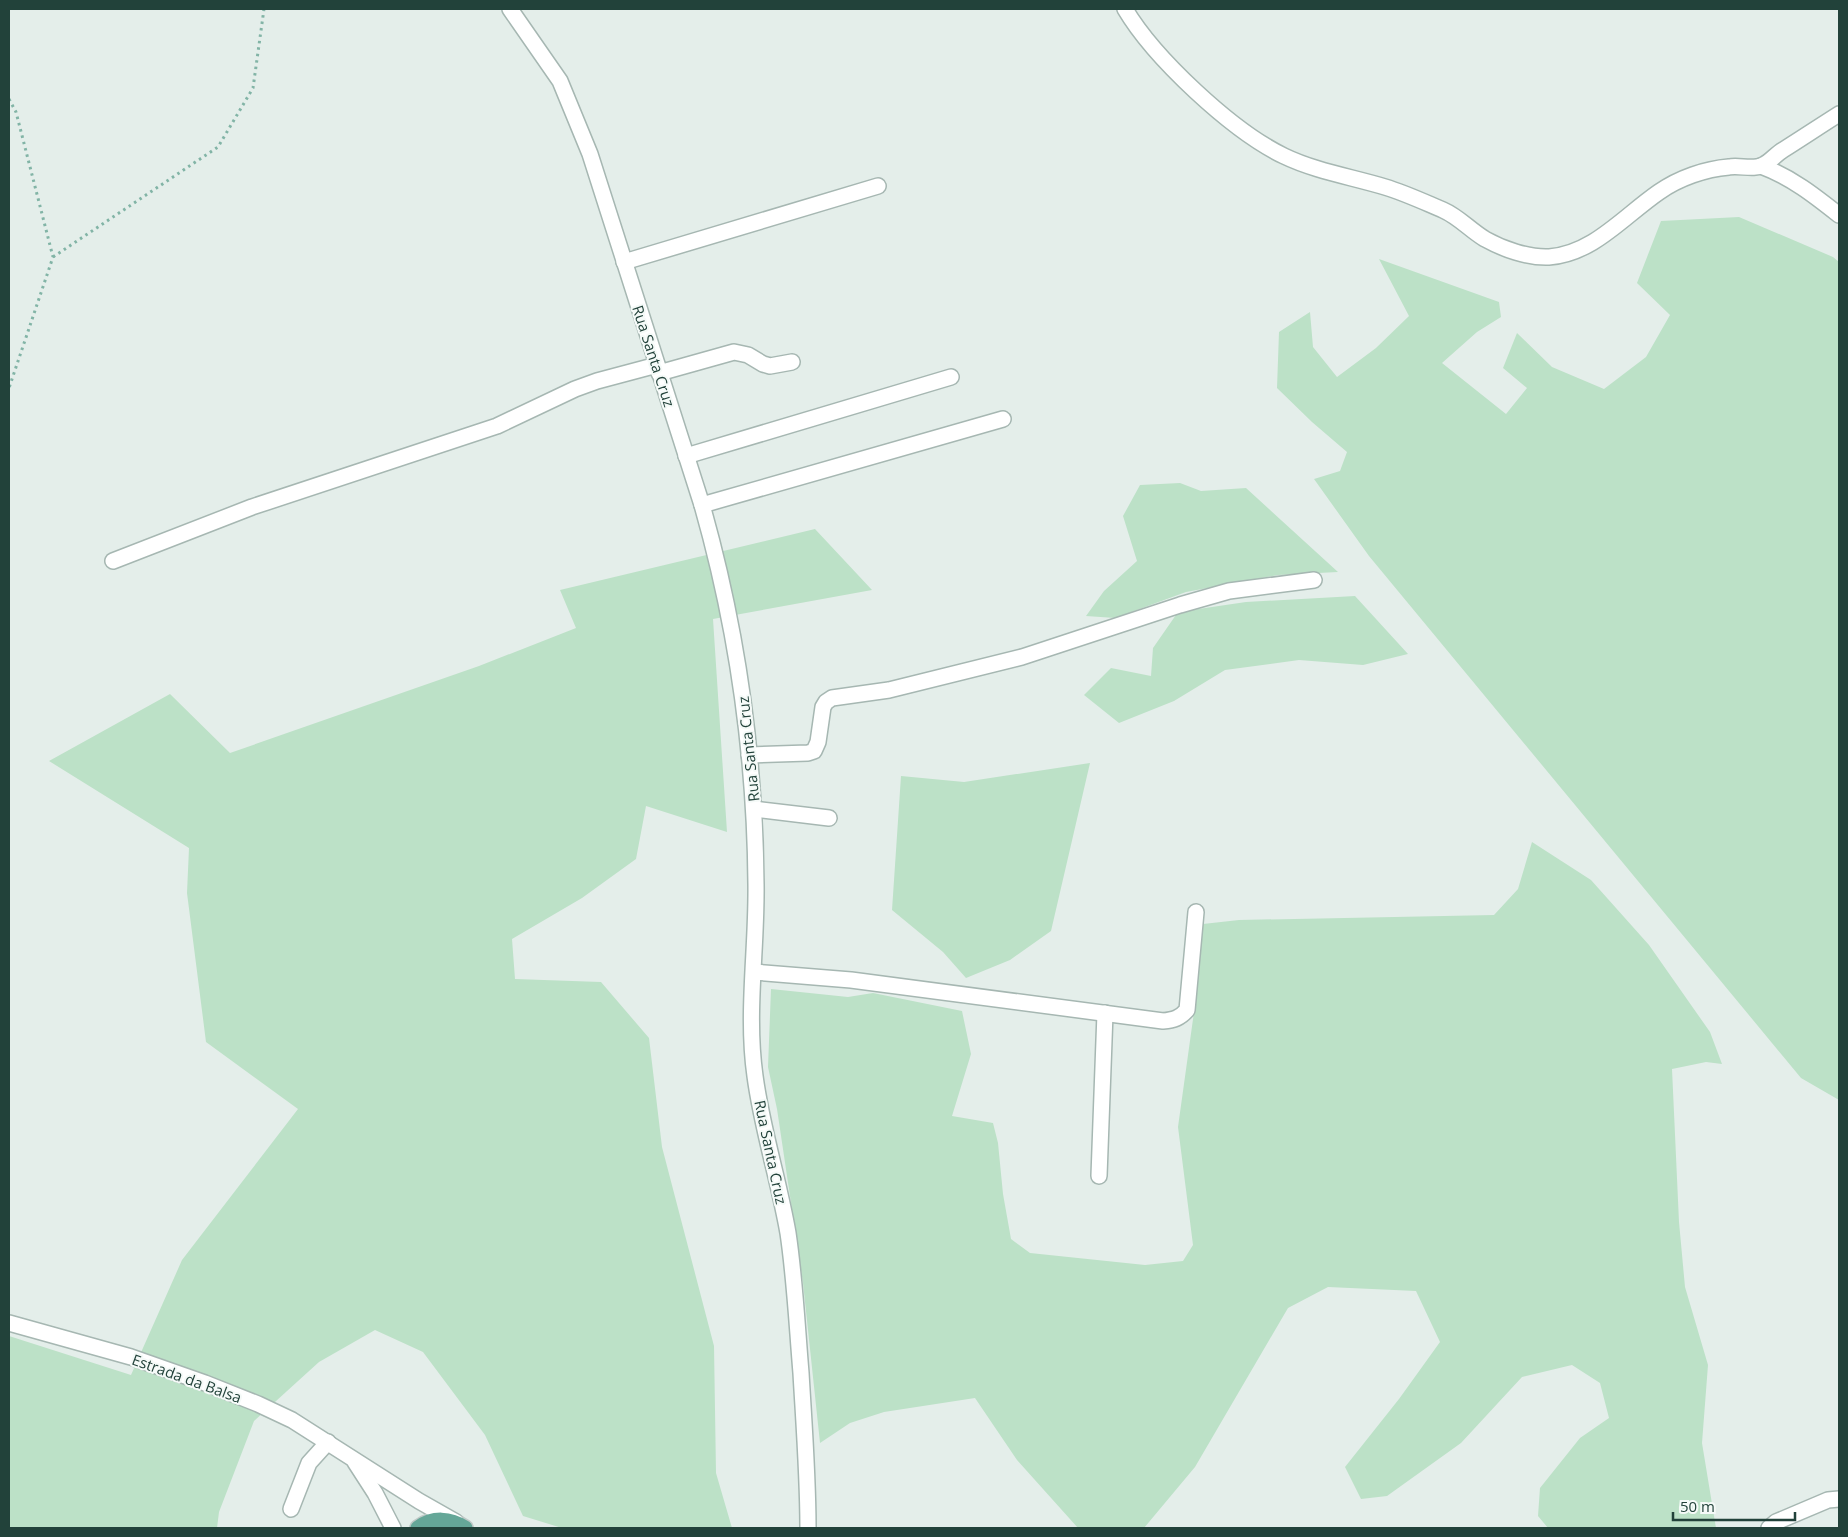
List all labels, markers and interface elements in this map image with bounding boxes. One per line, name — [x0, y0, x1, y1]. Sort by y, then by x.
street label: Rua Santa Cruz — [628, 303, 680, 409]
street label: Rua Santa Cruz — [733, 695, 763, 803]
street label: Rua Santa Cruz — [750, 1098, 792, 1206]
street label: Estrada da Balsa — [129, 1349, 245, 1407]
scale bar — [1673, 1490, 1796, 1522]
text: 50 m — [1680, 1496, 1715, 1516]

